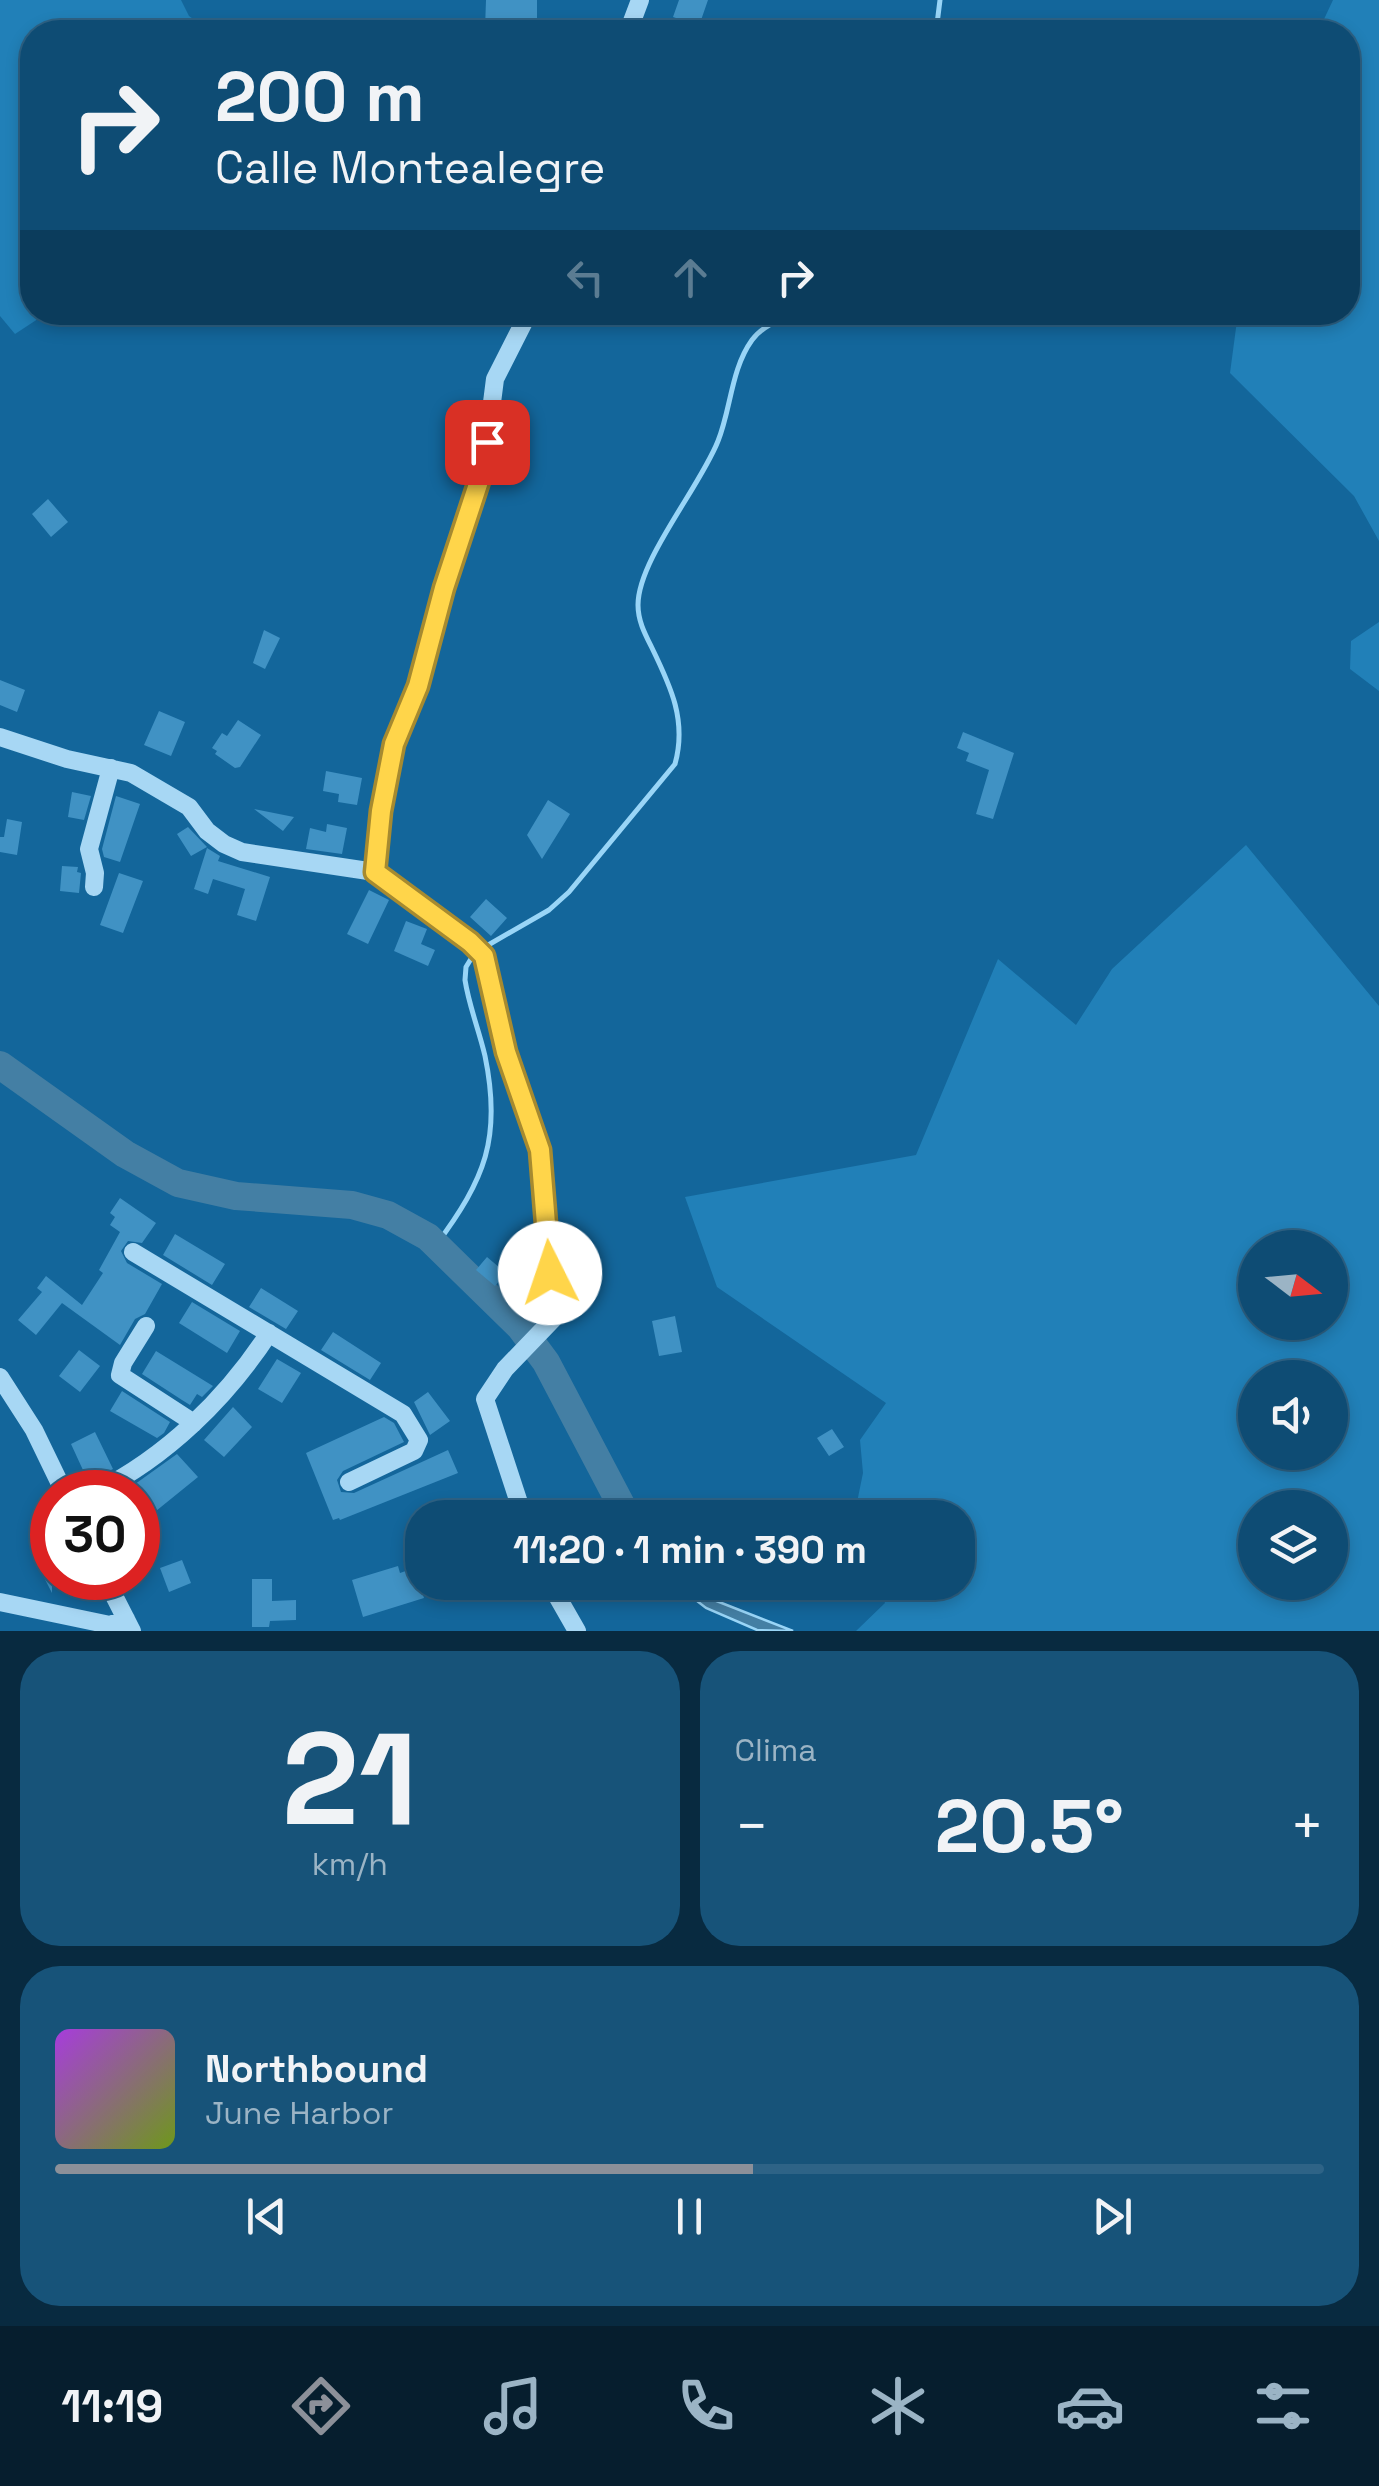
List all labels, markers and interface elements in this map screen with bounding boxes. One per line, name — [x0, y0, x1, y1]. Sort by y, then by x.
text: 200 m — [215, 52, 425, 141]
icon: right — [50, 60, 180, 190]
text: Calle Montealegre — [215, 139, 605, 196]
icon: left — [558, 250, 613, 305]
icon: ahead — [663, 250, 718, 305]
icon: right — [768, 250, 823, 305]
pin — [445, 400, 530, 485]
icon: arrive — [460, 415, 515, 470]
position arrow — [498, 1221, 602, 1325]
north arrow — [1238, 1230, 1348, 1340]
map controls — [1238, 1230, 1348, 1600]
button: sound — [1238, 1360, 1348, 1470]
speed limit sign: 30 — [30, 1470, 160, 1600]
button: layers — [1238, 1490, 1348, 1600]
text: 11:20 · 1 min · 390 m — [513, 1526, 867, 1574]
text: 21 — [282, 1696, 418, 1862]
text: Clima — [735, 1730, 817, 1770]
text: 20.5° — [935, 1778, 1124, 1874]
text: − — [735, 1791, 769, 1861]
text: + — [1290, 1791, 1324, 1861]
text: km/h — [312, 1844, 388, 1884]
text: Northbound — [205, 2045, 428, 2093]
text: June Harbor — [205, 2093, 393, 2133]
icon: previous — [239, 2189, 294, 2244]
icon: pause — [662, 2189, 717, 2244]
icon: next — [1085, 2189, 1140, 2244]
icon: directions — [286, 2371, 356, 2441]
icon: music — [478, 2371, 548, 2441]
icon: phone — [671, 2371, 741, 2441]
icon: climate — [863, 2371, 933, 2441]
icon: car — [1055, 2371, 1125, 2441]
icon: filters — [1248, 2371, 1318, 2441]
text: 11:19 — [61, 2378, 163, 2435]

